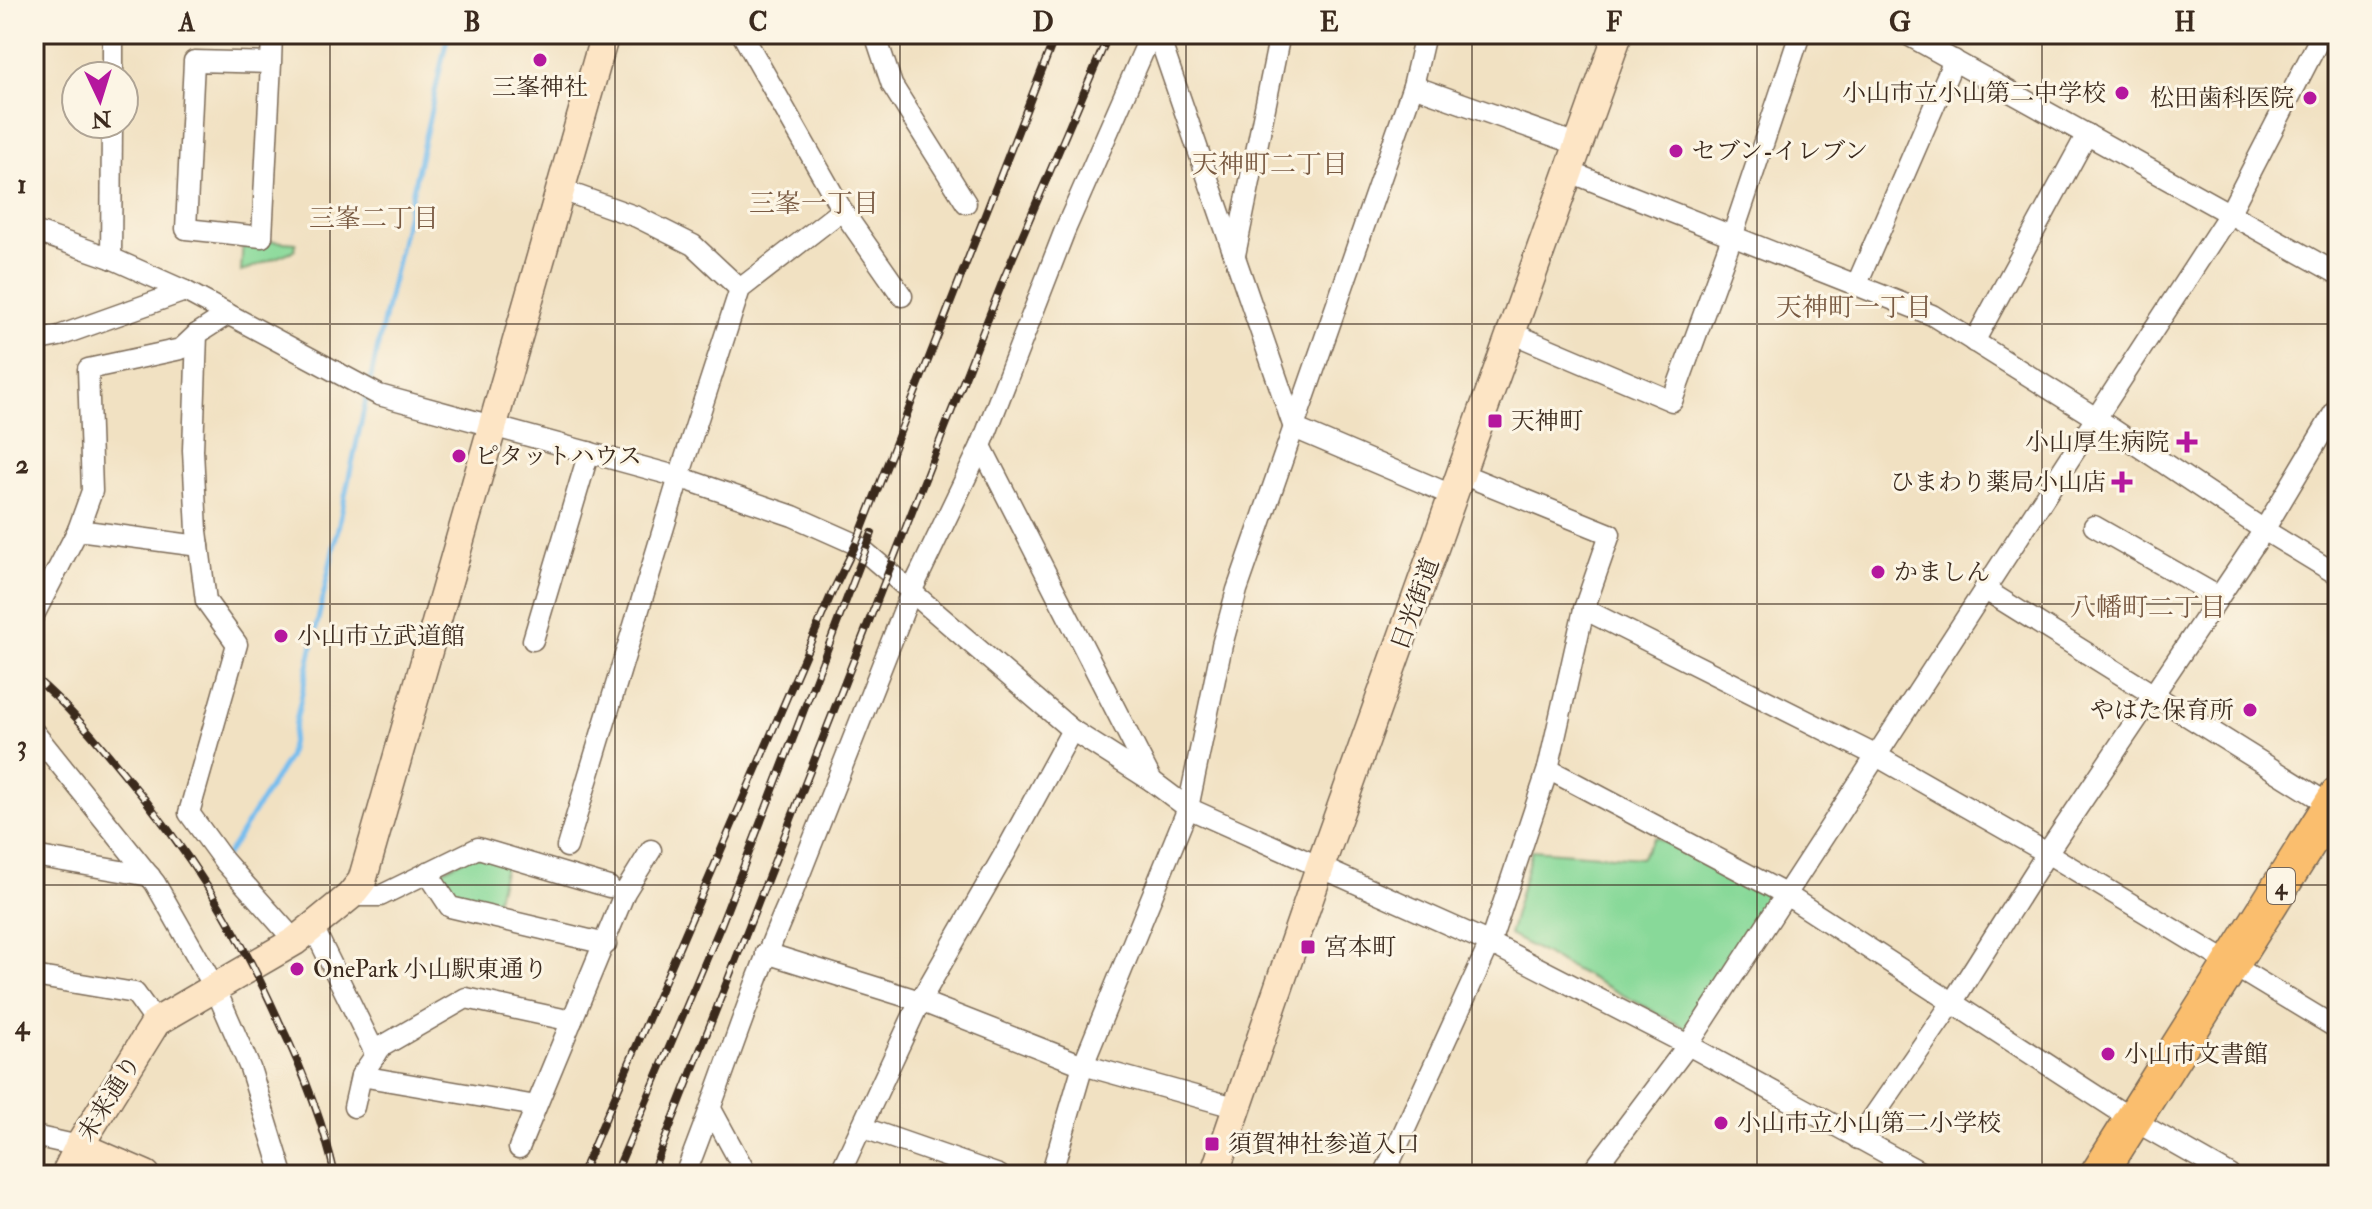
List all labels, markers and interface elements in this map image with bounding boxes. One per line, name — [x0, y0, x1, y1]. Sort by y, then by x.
text: A — [178, 7, 196, 39]
text: B — [463, 7, 481, 39]
text: C — [748, 7, 768, 39]
text: D — [1032, 7, 1054, 39]
text: E — [1320, 7, 1339, 39]
text: F — [1606, 7, 1623, 39]
text: G — [1889, 7, 1911, 39]
text: H — [2174, 7, 2196, 39]
marker: 三峯神社 — [531, 51, 549, 69]
north arrow — [60, 60, 140, 140]
place label: 三峯神社 — [492, 72, 588, 103]
place label: 小山市立小山第二中学校 — [1842, 78, 2106, 109]
place label: 松田歯科医院 — [2150, 83, 2294, 114]
marker: 小山市立小山第二中学校 — [2113, 84, 2131, 102]
marker: 松田歯科医院 — [2301, 89, 2319, 107]
text: N — [90, 104, 113, 134]
place label: セブン-イレブン — [1692, 136, 1868, 167]
marker: セブン-イレブン — [1667, 142, 1685, 160]
district label: 天神町二丁目 — [1192, 149, 1348, 181]
text: 1 — [17, 169, 27, 201]
district label: 三峯一丁目 — [749, 188, 879, 220]
district label: 三峯二丁目 — [309, 203, 439, 235]
district label: 天神町一丁目 — [1776, 292, 1932, 324]
place label: 天神町 — [1511, 406, 1583, 437]
marker: 天神町 — [1486, 412, 1504, 430]
place label: 小山厚生病院 — [2025, 427, 2169, 458]
marker: 小山厚生病院 — [2176, 431, 2198, 453]
place label: ピタットハウス — [475, 441, 642, 472]
marker: ピタットハウス — [450, 447, 468, 465]
text: 2 — [15, 449, 29, 481]
place label: ひまわり薬局小山店 — [1890, 467, 2106, 498]
marker: ひまわり薬局小山店 — [2113, 473, 2131, 491]
street label: 日光街道 — [1384, 554, 1446, 655]
place label: かましん — [1894, 557, 1990, 588]
marker: かましん — [1869, 563, 1887, 581]
district label: 八幡町二丁目 — [2070, 592, 2226, 624]
place label: 小山市立武道館 — [297, 621, 465, 652]
marker: 小山市立武道館 — [272, 627, 290, 645]
place label: やはた保育所 — [2090, 695, 2234, 726]
marker: やはた保育所 — [2241, 701, 2259, 719]
text: 3 — [17, 730, 27, 762]
road number: 4 — [2267, 868, 2295, 904]
place label: 宮本町 — [1324, 932, 1396, 963]
marker: 宮本町 — [1299, 938, 1317, 956]
place label: OnePark 小山駅東通り — [313, 954, 547, 985]
marker: OnePark 小山駅東通り — [288, 960, 306, 978]
text: 4 — [14, 1010, 31, 1042]
place label: 小山市文書館 — [2124, 1039, 2268, 1070]
marker: 小山市文書館 — [2099, 1045, 2117, 1063]
street label: 未来通り — [71, 1049, 148, 1147]
place label: 小山市立小山第二小学校 — [1737, 1108, 2001, 1139]
marker: 小山市立小山第二小学校 — [1712, 1114, 1730, 1132]
place label: 須賀神社参道入口 — [1228, 1129, 1420, 1160]
marker: 須賀神社参道入口 — [1203, 1135, 1221, 1153]

